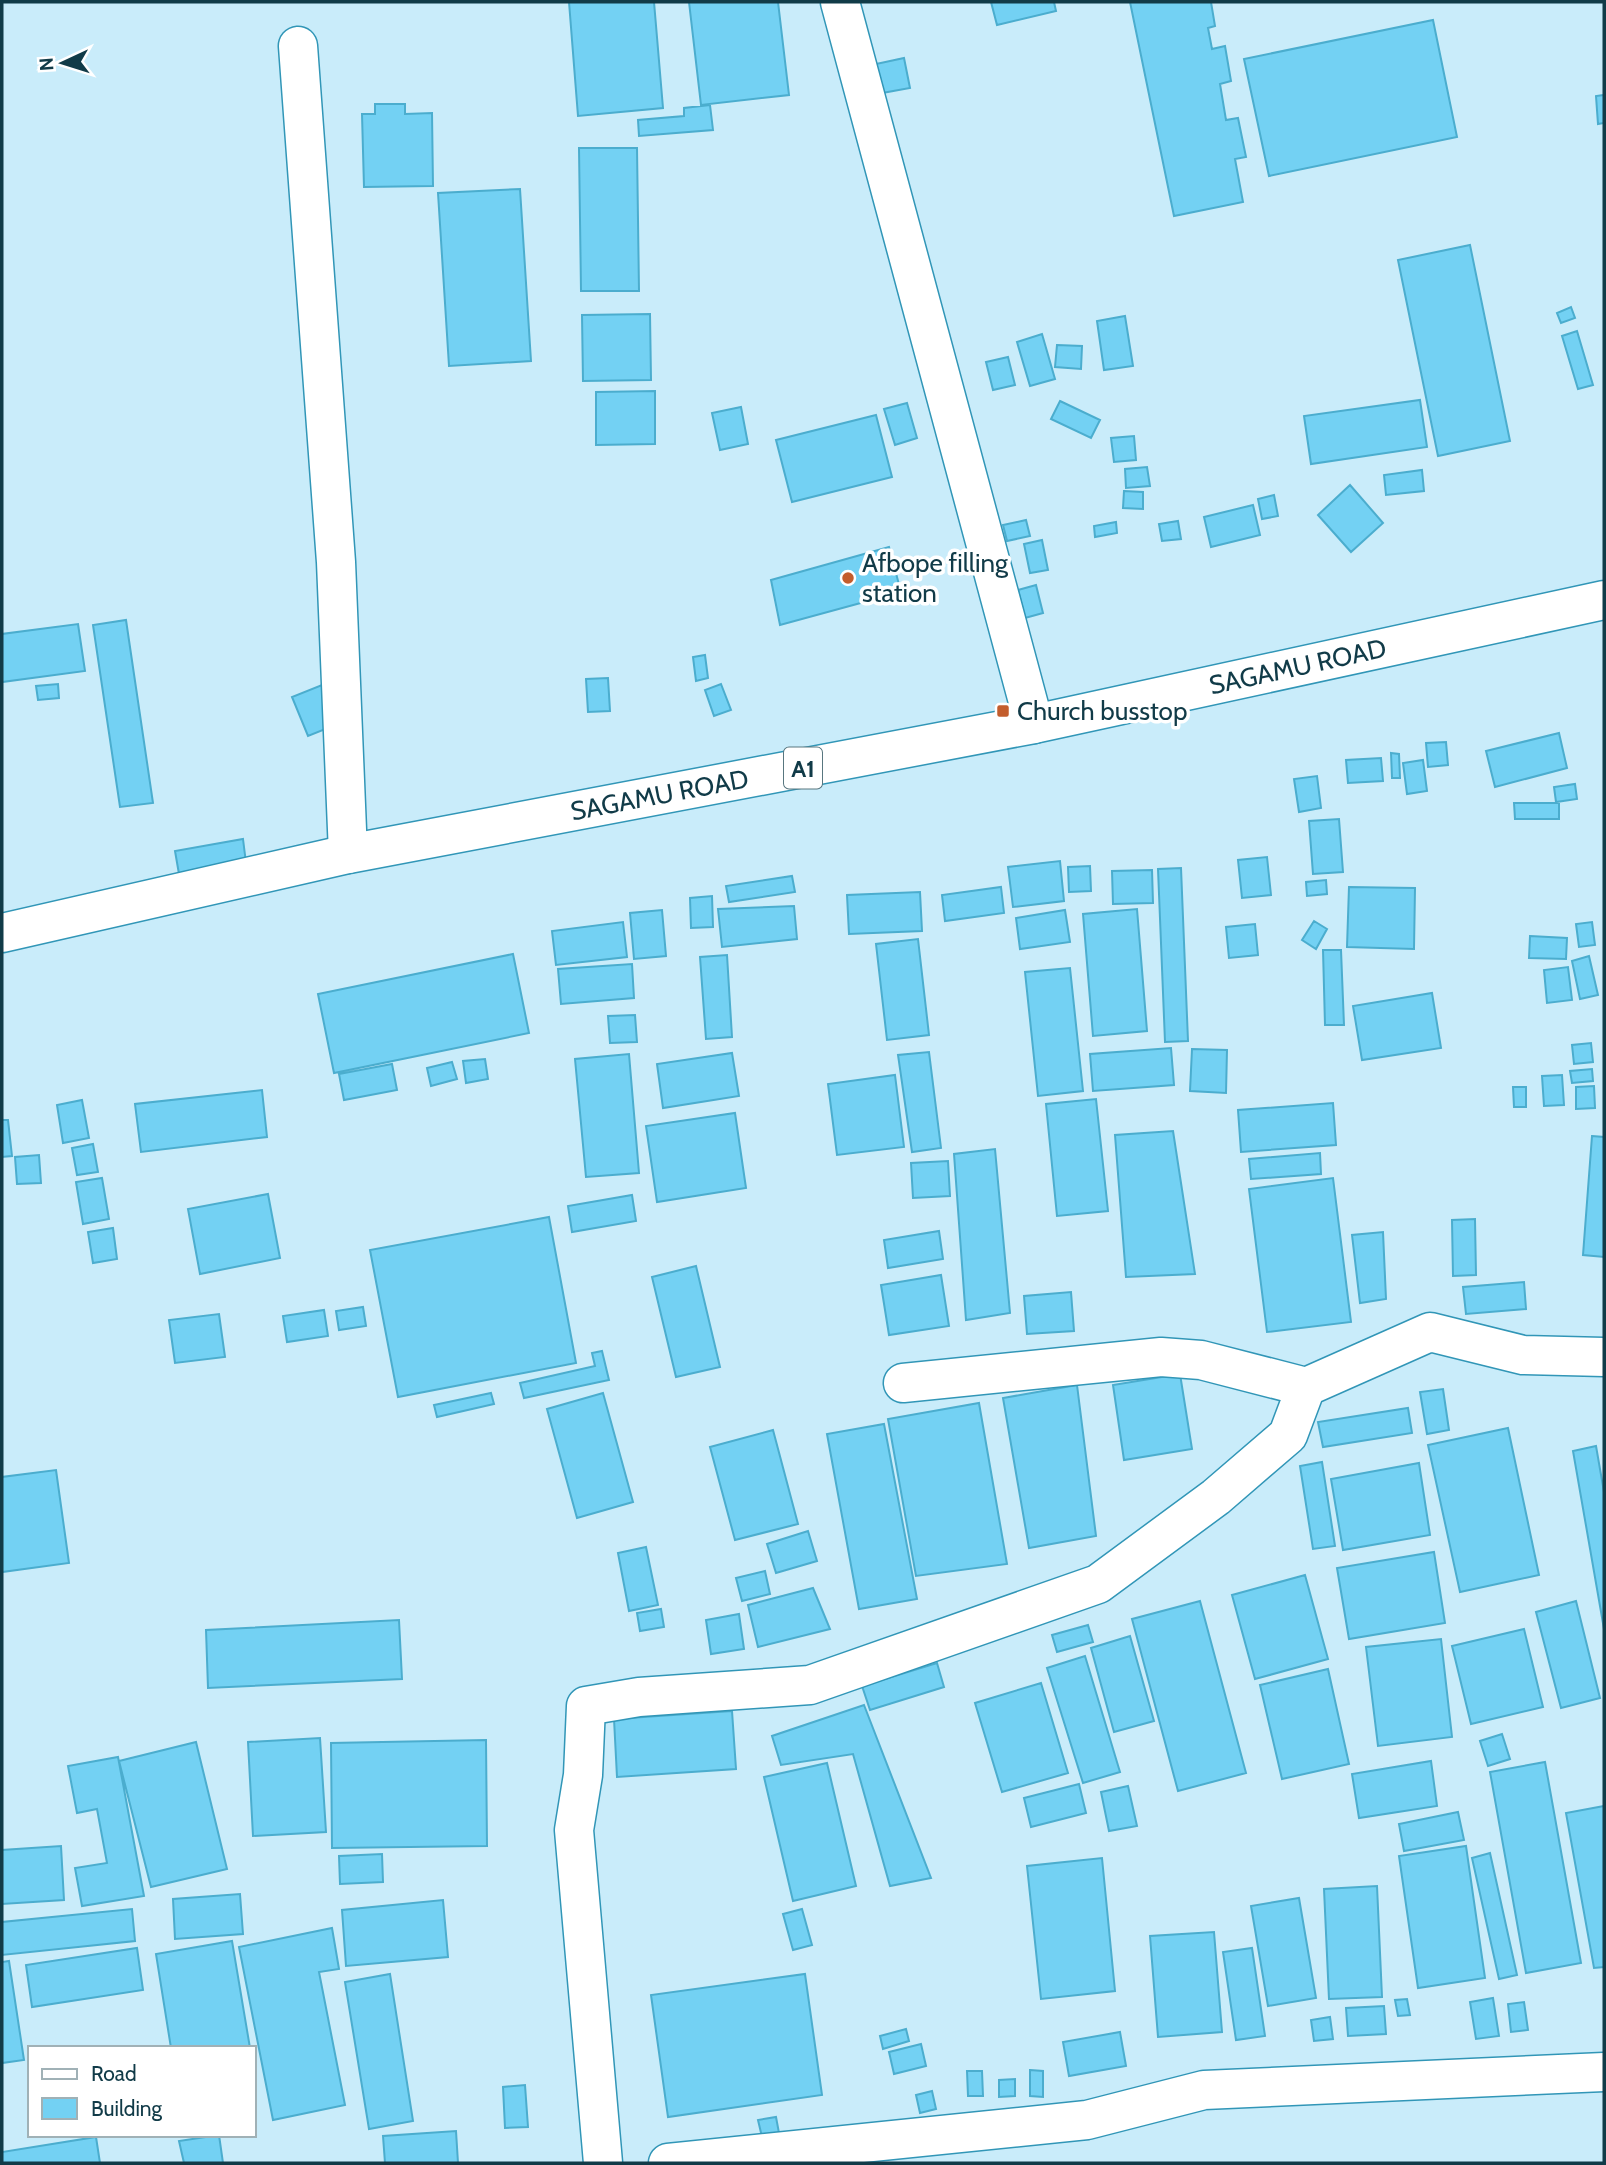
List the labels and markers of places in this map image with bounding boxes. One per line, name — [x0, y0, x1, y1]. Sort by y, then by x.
place label: Afbope filling station — [862, 547, 1009, 609]
marker: Afbope filling station — [840, 570, 856, 586]
place label: Church busstop — [1017, 695, 1187, 727]
marker: Church busstop — [995, 703, 1011, 719]

